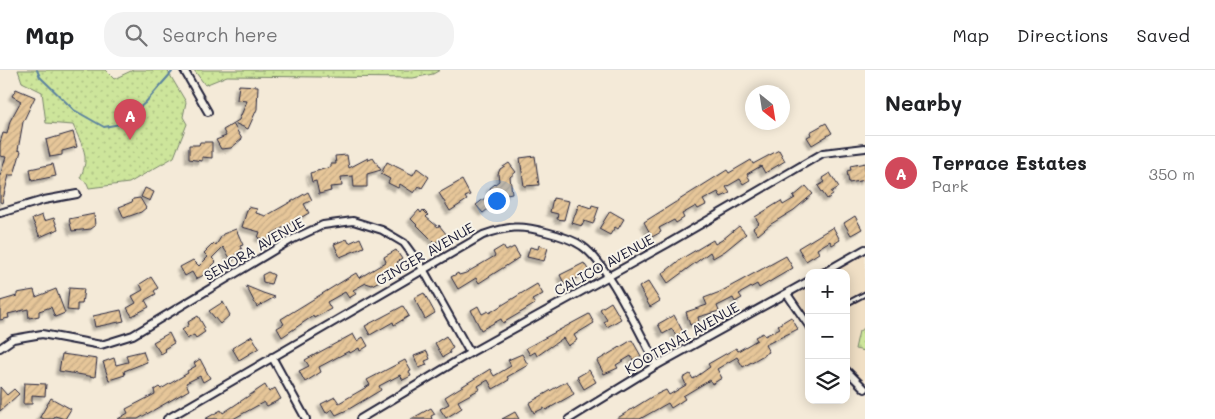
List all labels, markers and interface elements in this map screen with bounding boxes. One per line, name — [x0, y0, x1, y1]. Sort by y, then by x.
search box — [104, 12, 454, 57]
text: Map — [25, 19, 74, 50]
icon: search — [122, 21, 150, 49]
text: Search here — [162, 22, 278, 47]
text: Map — [952, 23, 989, 47]
text: Directions — [1017, 23, 1109, 47]
text: Saved — [1137, 23, 1190, 47]
north arrow — [745, 85, 790, 130]
text: Nearby — [885, 89, 962, 116]
pin: A — [114, 99, 146, 140]
text: Terrace Estates — [932, 150, 1087, 175]
text: A — [895, 163, 907, 184]
text: 350 m — [1149, 163, 1195, 184]
text: Park — [932, 175, 968, 196]
your location — [484, 188, 510, 214]
street label: SENORA AVENUE — [200, 212, 307, 285]
street label: GINGER AVENUE — [372, 218, 478, 290]
street label: CALICO AVENUE — [551, 229, 657, 300]
map controls — [805, 269, 850, 404]
button: + — [805, 269, 850, 314]
street label: KOOTENAI AVENUE — [621, 297, 743, 378]
button: − — [805, 314, 850, 359]
button: layers — [805, 359, 850, 404]

